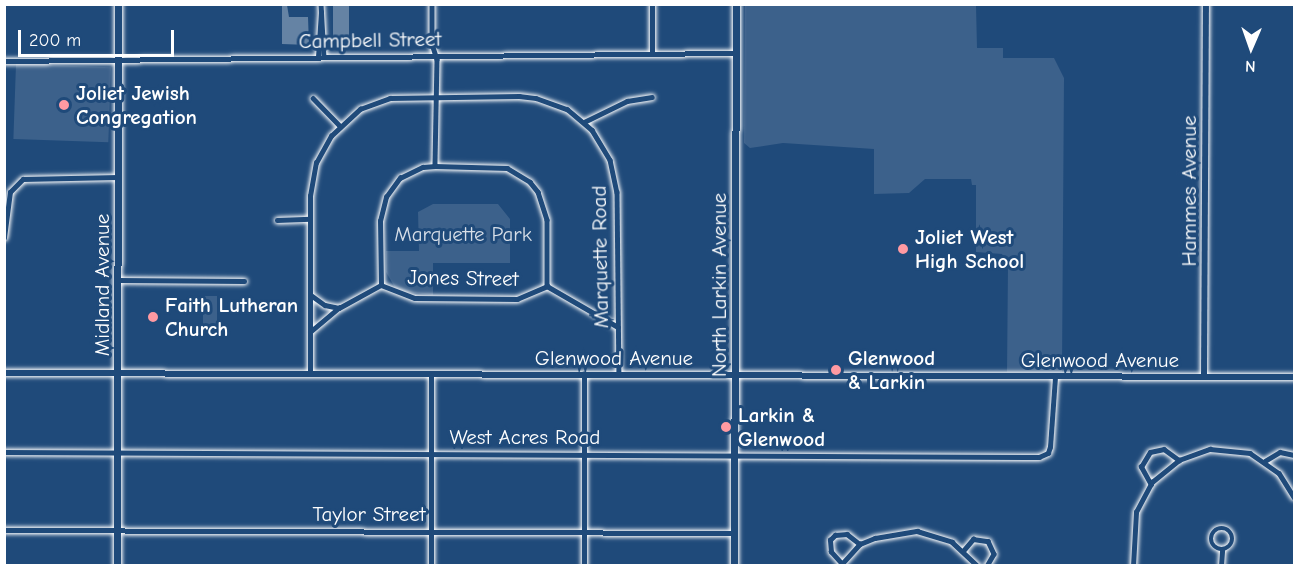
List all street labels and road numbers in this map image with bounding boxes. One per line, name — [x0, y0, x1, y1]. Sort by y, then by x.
street label: Campbell Street — [298, 26, 442, 54]
street label: Hammes Avenue — [1176, 116, 1202, 266]
street label: Marquette Road — [586, 185, 614, 329]
street label: North Larkin Avenue — [706, 193, 732, 377]
street label: Midland Avenue — [89, 214, 115, 356]
street label: Jones Street — [407, 264, 519, 292]
street label: Glenwood Avenue — [535, 345, 693, 371]
street label: Glenwood Avenue — [1021, 347, 1179, 373]
street label: West Acres Road — [450, 424, 600, 450]
street label: Taylor Street — [313, 501, 425, 527]

